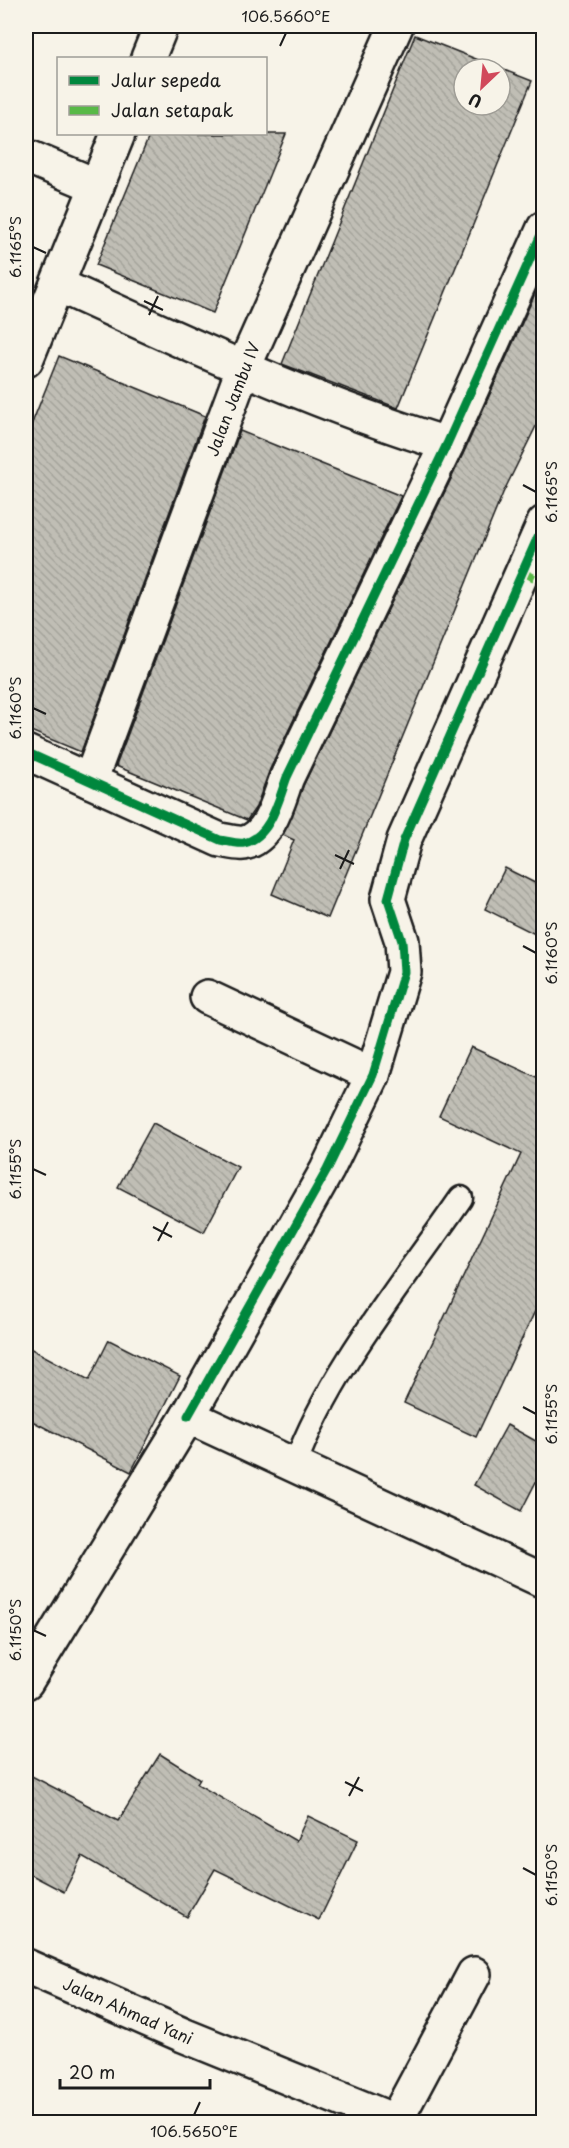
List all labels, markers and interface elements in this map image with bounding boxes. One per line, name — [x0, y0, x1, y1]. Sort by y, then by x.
text: 106.5660°E — [242, 4, 330, 27]
legend — [57, 57, 267, 135]
north arrow — [452, 57, 512, 117]
text: Jalur sepeda — [111, 66, 221, 93]
text: U — [464, 88, 486, 115]
text: Jalan setapak — [111, 96, 233, 123]
text: 6.1165°S — [3, 216, 26, 278]
street label: Jalan Jambu IV — [199, 337, 265, 459]
text: 6.1165°S — [539, 461, 562, 523]
text: 6.1160°S — [3, 676, 26, 740]
text: 6.1160°S — [539, 921, 562, 985]
text: 6.1155°S — [3, 1139, 26, 1199]
text: 6.1155°S — [539, 1384, 562, 1444]
text: 6.1150°S — [3, 1599, 26, 1661]
text: 6.1150°S — [539, 1844, 562, 1906]
street label: Jalan Ahmad Yani — [59, 1971, 197, 2050]
scale bar — [60, 2052, 210, 2090]
text: 20 m — [69, 2058, 115, 2085]
text: 106.5650°E — [150, 2119, 238, 2142]

